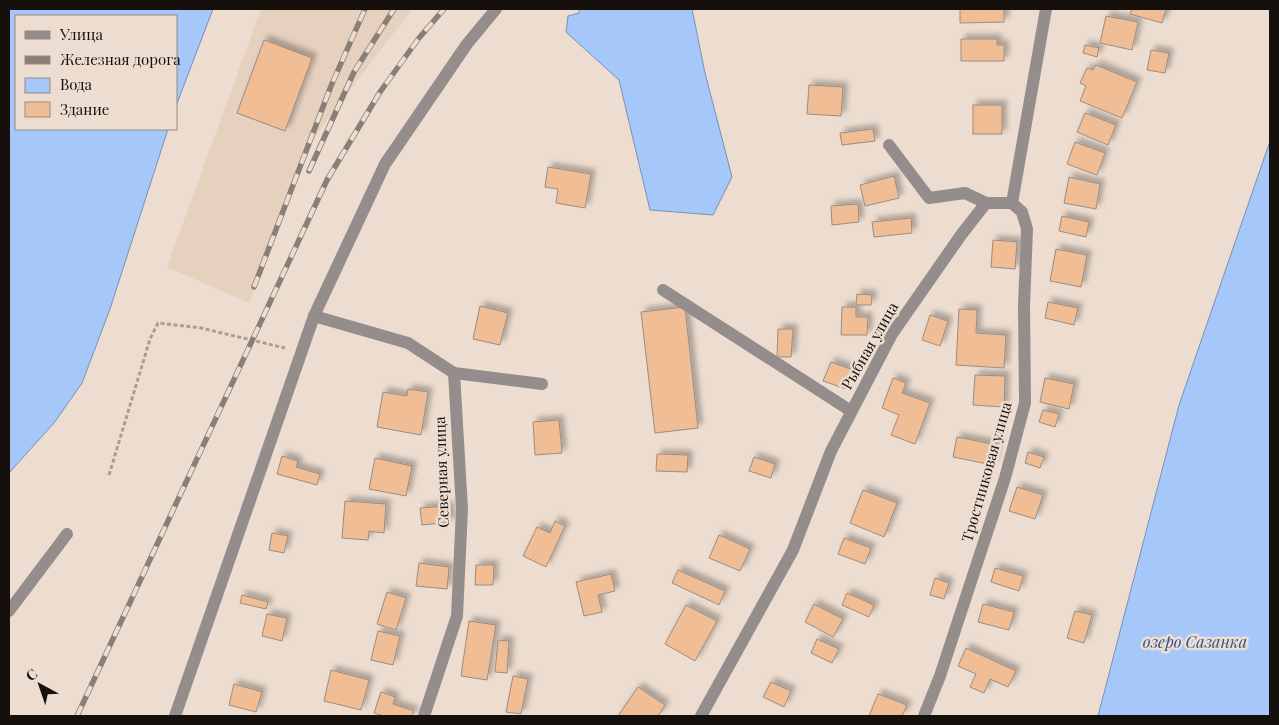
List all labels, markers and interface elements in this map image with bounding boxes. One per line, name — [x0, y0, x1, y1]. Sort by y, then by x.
legend — [15, 15, 178, 130]
text: Улица — [59, 24, 103, 44]
text: Железная дорога — [60, 49, 181, 69]
text: Вода — [60, 74, 93, 94]
text: Здание — [60, 99, 109, 119]
street label: Рыбная улица — [836, 298, 902, 393]
street label: Тростниковая улица — [956, 399, 1016, 544]
street label: Северная улица — [429, 416, 453, 528]
water label: озеро Сазанка — [1143, 631, 1247, 652]
north arrow — [15, 660, 65, 710]
text: С — [21, 664, 41, 685]

